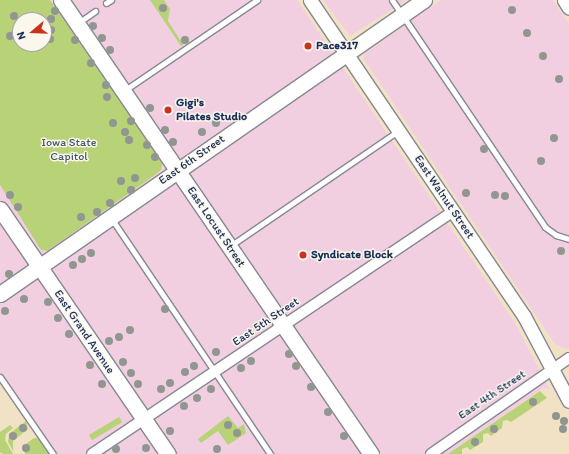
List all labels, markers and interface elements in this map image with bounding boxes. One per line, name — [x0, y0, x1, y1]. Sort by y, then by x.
north arrow — [12, 12, 52, 52]
text: N — [14, 30, 28, 41]
place label: Pace317 — [316, 39, 358, 53]
marker: Pace317 — [303, 41, 313, 51]
place label: Gigi's Pilates Studio — [176, 96, 247, 124]
marker: Gigi's Pilates Studio — [163, 105, 173, 115]
street label: East 6th Street — [156, 132, 228, 188]
park label: Iowa State Capitol — [41, 136, 97, 164]
street label: East Walnut Street — [411, 153, 477, 241]
street label: East Locust Street — [184, 184, 248, 270]
place label: Syndicate Block — [311, 248, 393, 262]
marker: Syndicate Block — [298, 250, 308, 260]
street label: East Grand Avenue — [51, 287, 117, 377]
street label: East 5th Street — [230, 295, 302, 349]
street label: East 4th Street — [456, 367, 528, 423]

